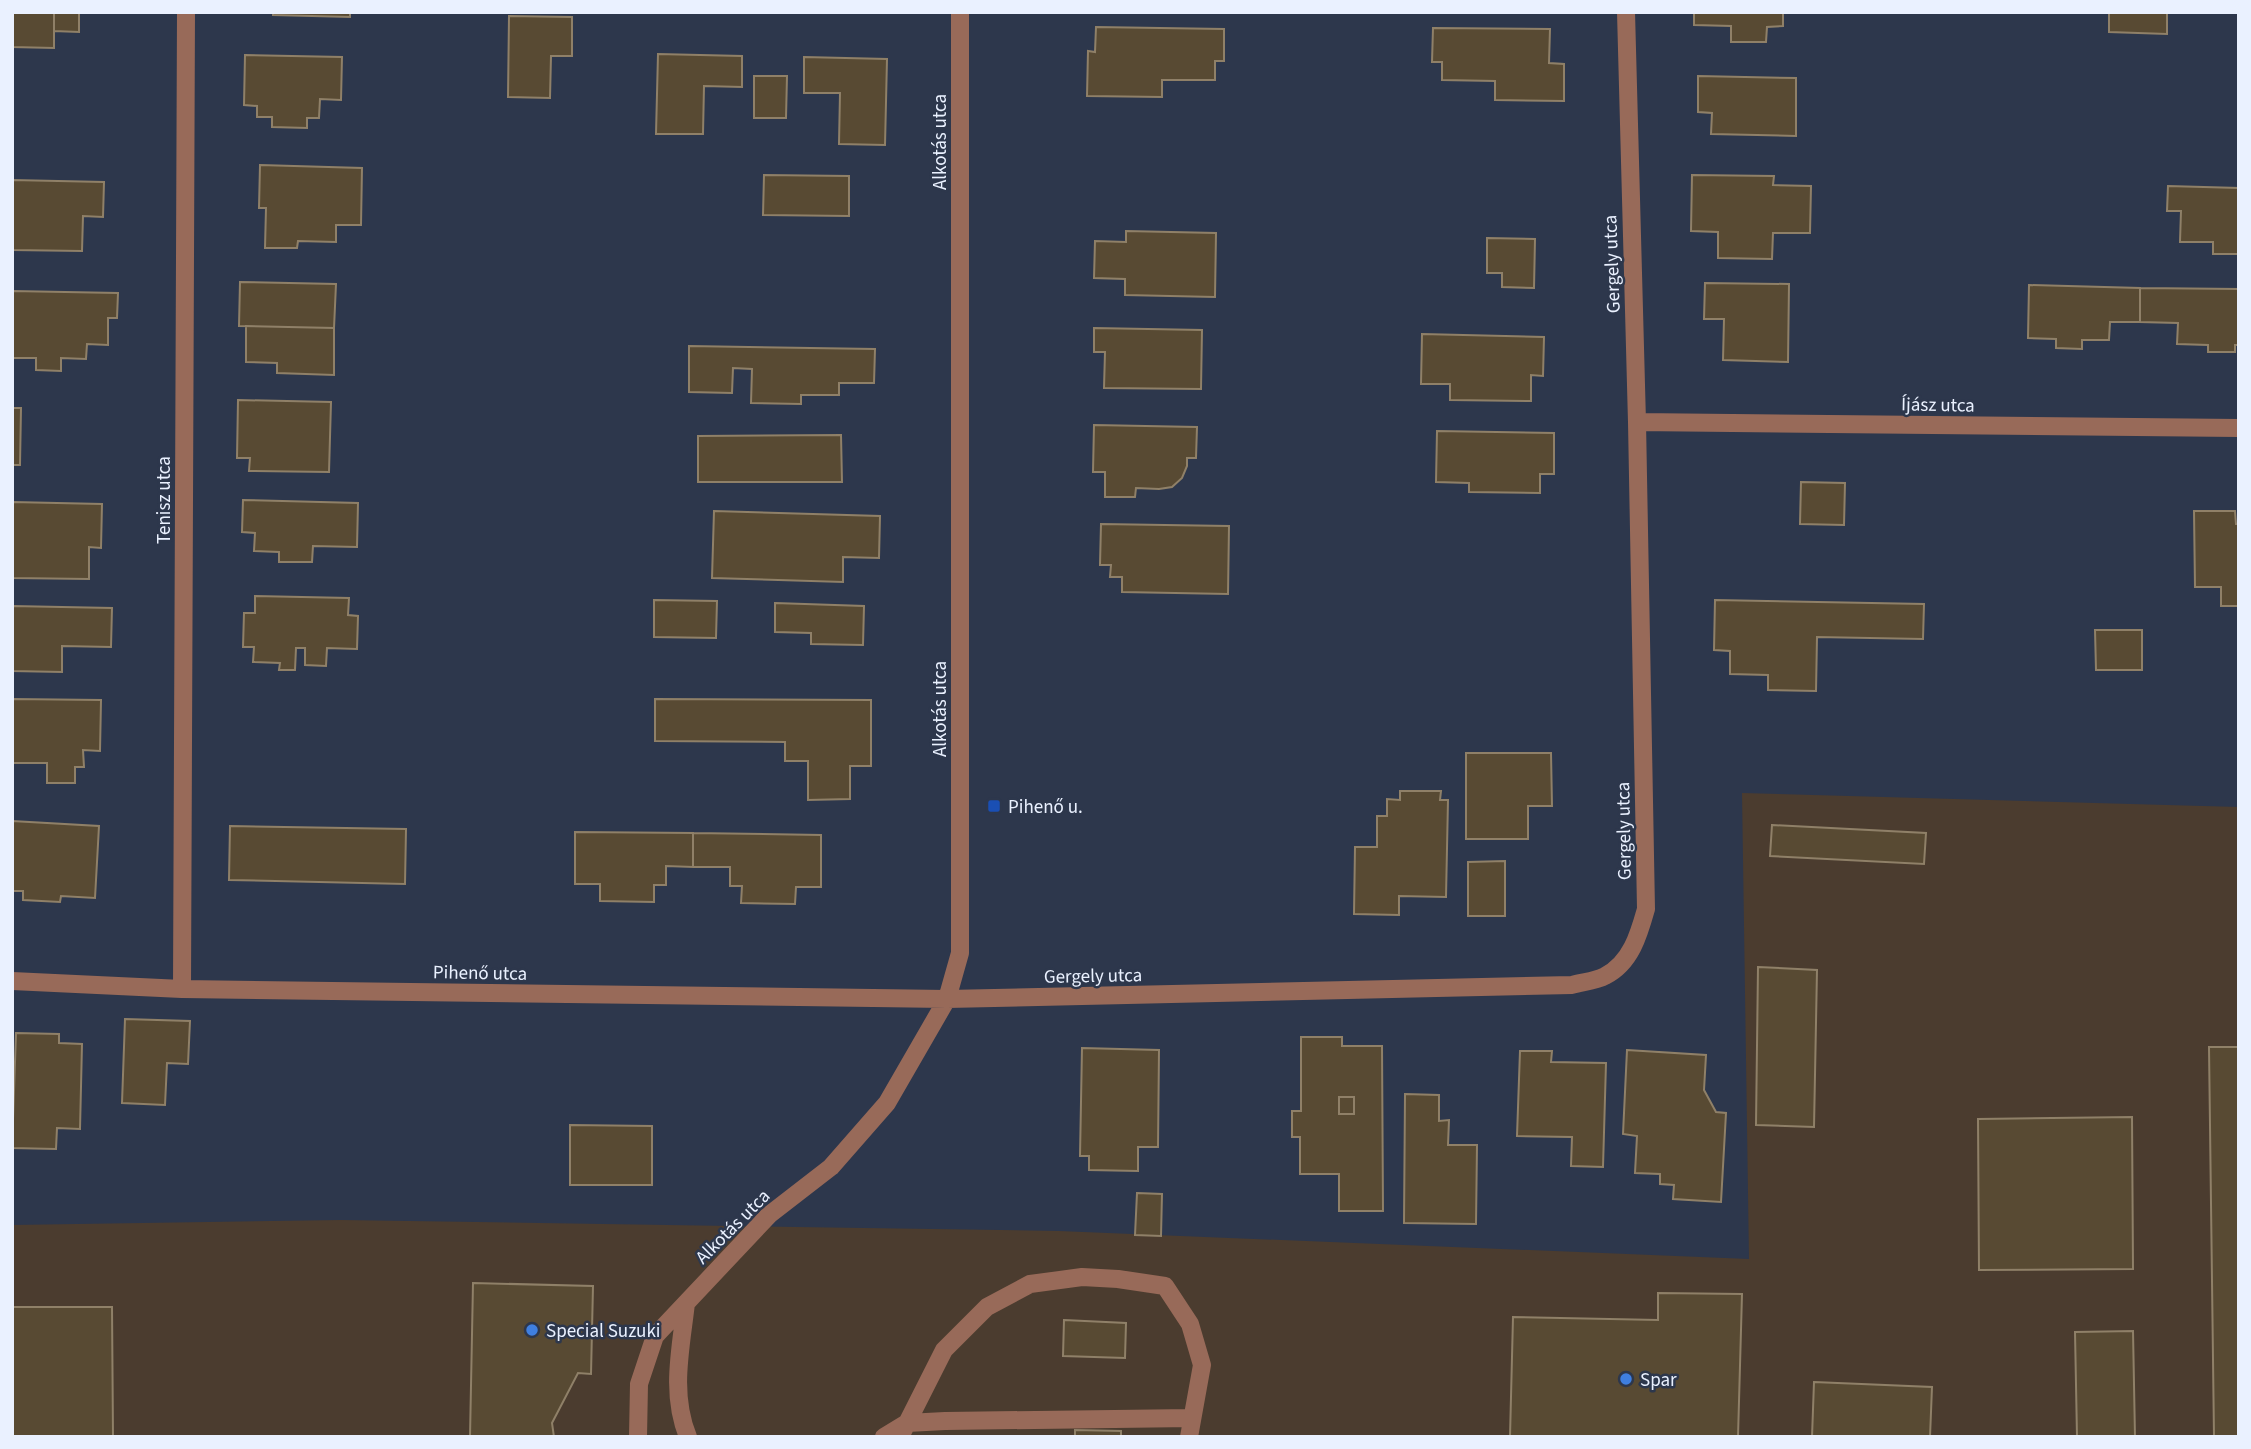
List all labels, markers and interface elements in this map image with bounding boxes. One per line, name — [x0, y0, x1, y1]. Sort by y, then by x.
street label: Alkotás utca — [927, 94, 954, 190]
street label: Gergely utca — [1597, 214, 1628, 314]
street label: Íjász utca — [1901, 391, 1975, 420]
street label: Tenisz utca — [151, 456, 178, 544]
street label: Alkotás utca — [927, 661, 954, 757]
street label: Gergely utca — [1610, 782, 1639, 880]
place label: Pihenő u. — [1008, 794, 1083, 821]
marker: Pihenő u. — [986, 798, 1002, 814]
street label: Pihenő utca — [433, 959, 527, 988]
street label: Gergely utca — [1044, 962, 1142, 991]
street label: Alkotás utca — [690, 1184, 777, 1271]
place label: Special Suzuki — [546, 1318, 660, 1345]
marker: Special Suzuki — [524, 1322, 540, 1338]
place label: Spar — [1640, 1367, 1677, 1394]
marker: Spar — [1618, 1371, 1634, 1387]

